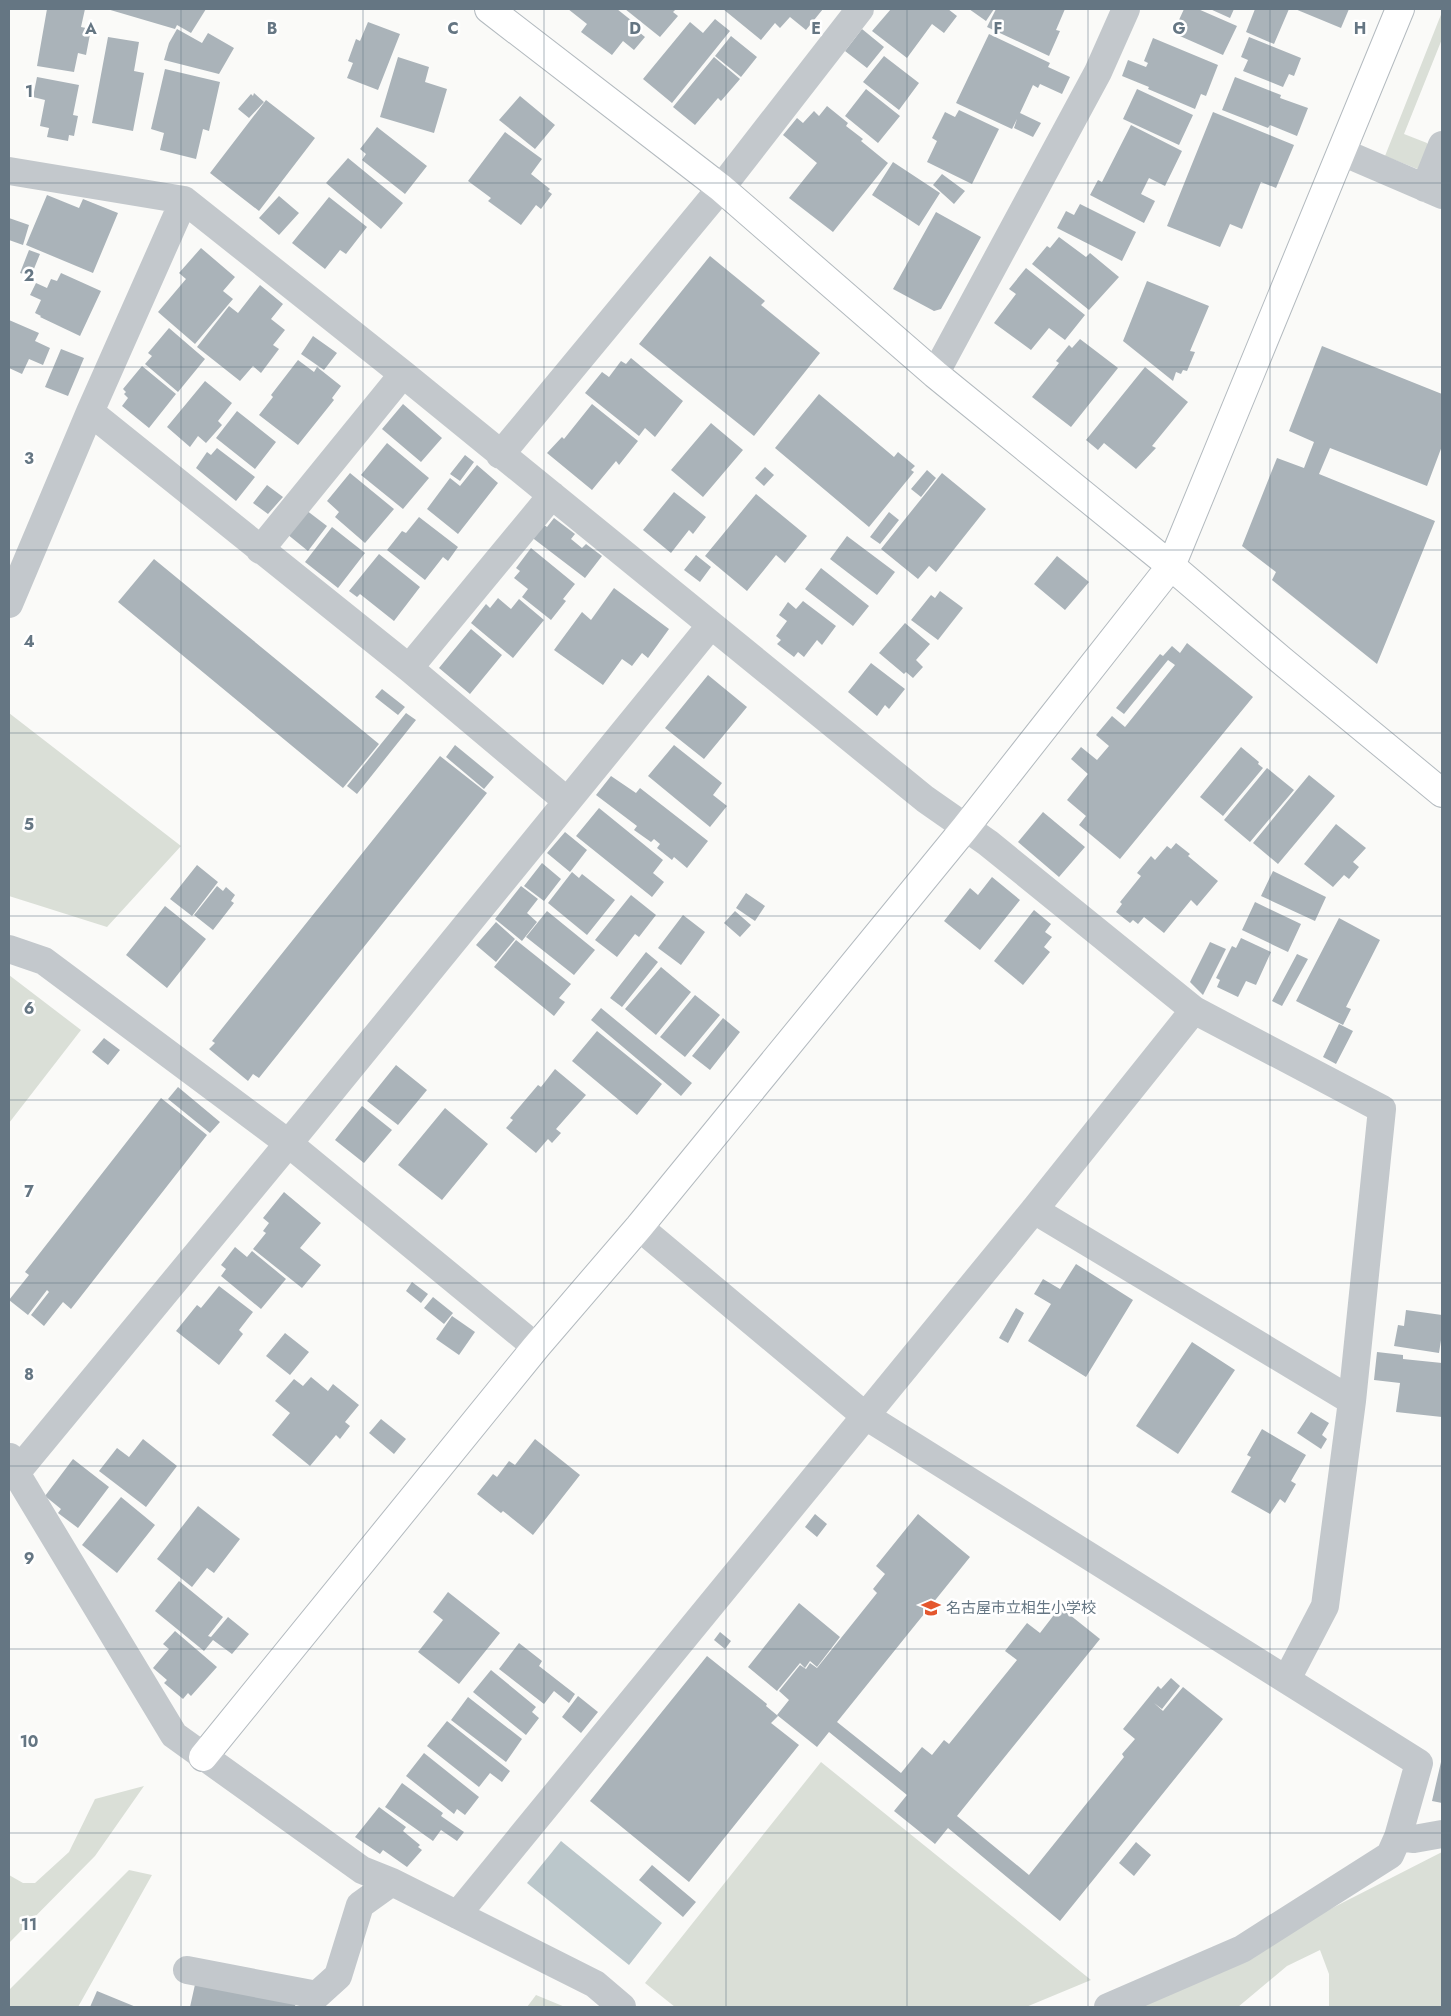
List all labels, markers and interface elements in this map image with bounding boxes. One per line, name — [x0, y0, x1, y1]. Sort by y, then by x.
text: A — [84, 17, 97, 40]
text: B — [267, 17, 277, 40]
text: C — [447, 17, 459, 40]
text: D — [629, 17, 641, 40]
text: E — [811, 17, 821, 40]
text: F — [994, 17, 1002, 40]
text: G — [1172, 17, 1186, 40]
text: H — [1354, 17, 1366, 40]
text: 1 — [25, 80, 33, 103]
text: 2 — [24, 264, 34, 287]
text: 3 — [24, 447, 34, 470]
text: 4 — [23, 630, 35, 653]
text: 5 — [24, 813, 34, 836]
text: 6 — [24, 997, 34, 1020]
text: 7 — [24, 1180, 34, 1203]
text: 8 — [24, 1363, 34, 1386]
text: 9 — [24, 1547, 34, 1570]
school or university icon: 名古屋市立相生小学校 — [920, 1597, 942, 1619]
place label: 名古屋市立相生小学校 — [946, 1597, 1096, 1619]
text: 10 — [20, 1730, 38, 1753]
text: 11 — [21, 1913, 37, 1936]

